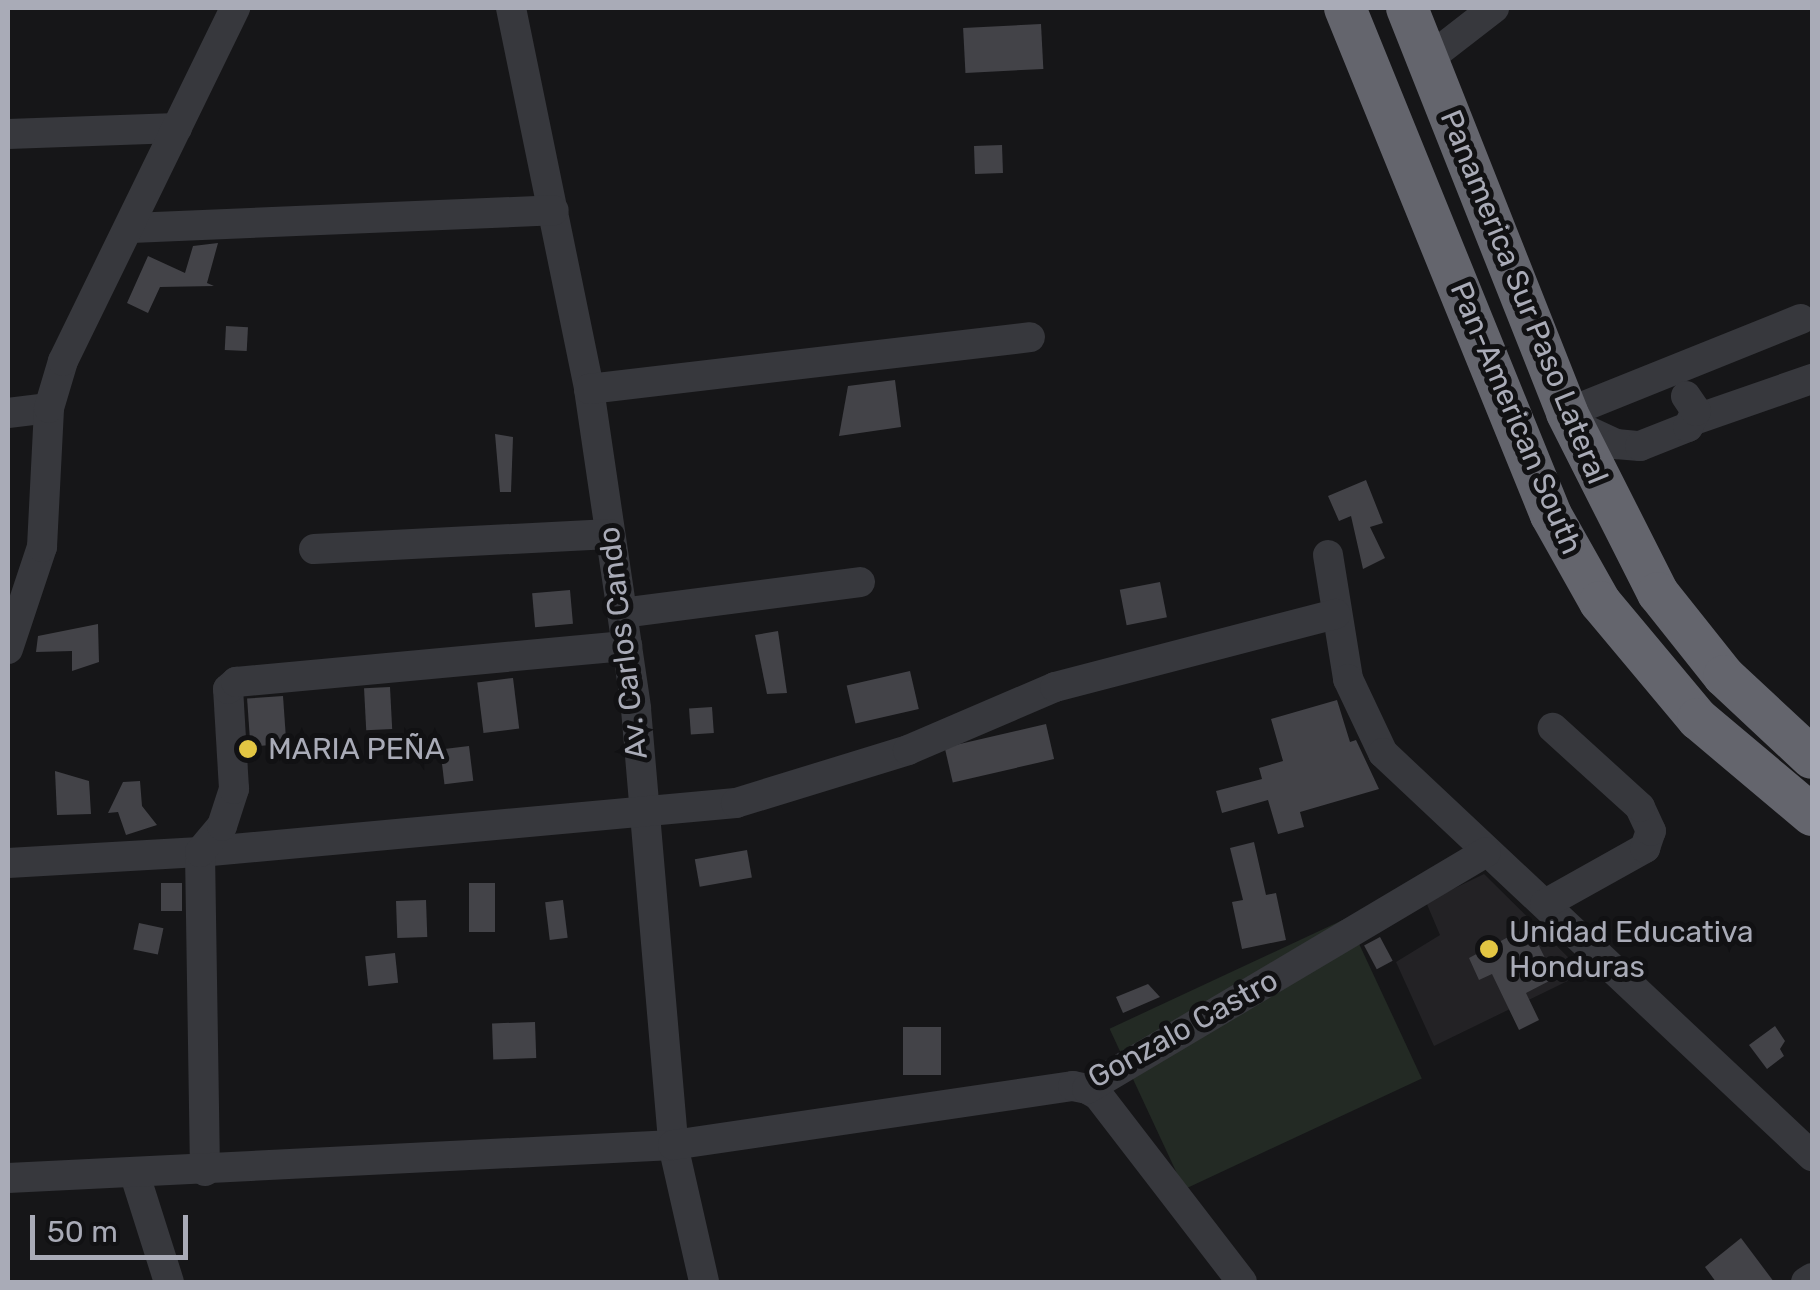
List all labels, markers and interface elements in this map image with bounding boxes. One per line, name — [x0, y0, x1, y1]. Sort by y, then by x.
street label: Panamerica Sur Paso Lateral — [1432, 105, 1616, 489]
street label: Pan-American South — [1442, 276, 1590, 560]
street label: Av. Carlos Cando — [591, 525, 655, 761]
place label: MARIA PEÑA — [268, 731, 446, 767]
marker: MARIA PEÑA — [237, 738, 259, 760]
place label: Unidad Educativa Honduras — [1509, 914, 1754, 984]
marker: Unidad Educativa Honduras — [1478, 938, 1500, 960]
street label: Gonzalo Castro — [1082, 962, 1284, 1096]
scale bar — [35, 1195, 192, 1257]
text: 50 m — [47, 1214, 118, 1250]

